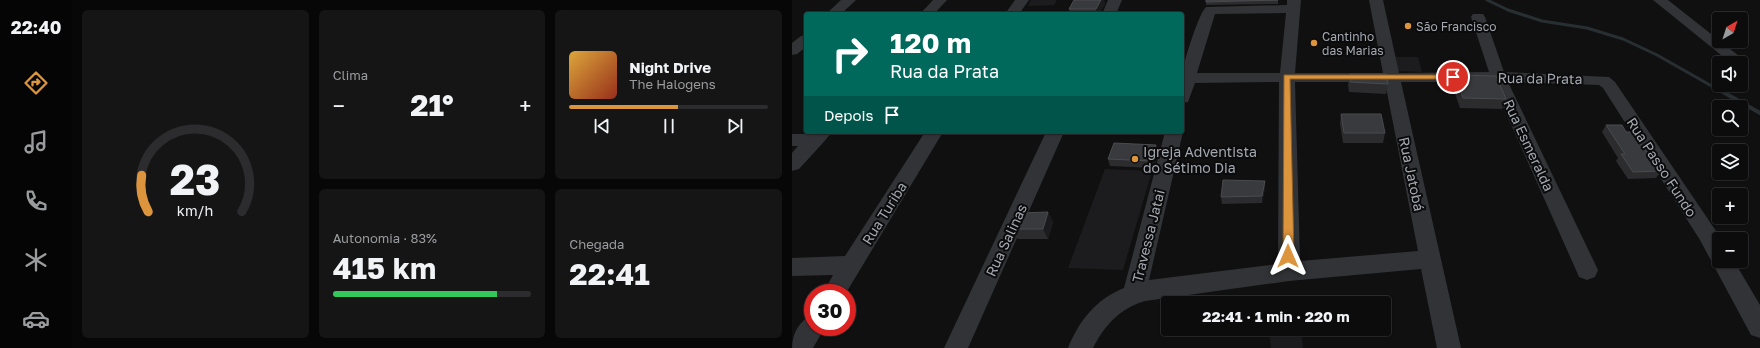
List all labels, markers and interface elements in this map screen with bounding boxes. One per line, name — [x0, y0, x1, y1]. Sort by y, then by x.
north arrow — [1712, 12, 1748, 48]
map controls — [1712, 12, 1748, 268]
text: 22:40 — [11, 16, 61, 38]
place label: São Francisco — [1416, 19, 1496, 34]
marker: São Francisco — [1403, 21, 1413, 31]
text: 120 m — [890, 26, 971, 59]
icon: right — [824, 28, 876, 80]
place label: Cantinho das Marias — [1322, 29, 1384, 58]
marker: Cantinho das Marias — [1309, 38, 1319, 48]
button: sound — [1712, 56, 1748, 92]
text: Night Drive — [629, 58, 711, 76]
text: Rua da Prata — [890, 60, 999, 82]
pin — [1436, 60, 1470, 94]
icon: arrive — [1442, 66, 1464, 88]
text: Clima — [333, 67, 368, 83]
icon: directions — [22, 69, 50, 97]
street label: Rua da Prata — [1497, 69, 1583, 87]
text: The Halogens — [629, 76, 716, 92]
text: 21° — [410, 87, 454, 123]
text: − — [333, 92, 345, 119]
text: + — [519, 92, 531, 119]
street label: Rua Esmeralda — [1500, 96, 1558, 194]
button: search — [1712, 100, 1748, 136]
icon: arrive — [881, 104, 903, 126]
text: Depois — [824, 106, 873, 124]
street label: Rua Passo Fundo — [1623, 114, 1701, 220]
icon: previous — [591, 115, 613, 137]
icon: pause — [658, 115, 680, 137]
icon: next — [724, 115, 746, 137]
icon: music — [22, 128, 50, 156]
street label: Rua Jatobá — [1396, 135, 1428, 213]
place label: Igreja Adventista do Sétimo Dia — [1143, 143, 1257, 176]
button: layers — [1712, 144, 1748, 180]
text: 23 — [170, 154, 221, 204]
marker: Igreja Adventista do Sétimo Dia — [1130, 154, 1140, 164]
street label: Rua Turiba — [858, 178, 910, 248]
icon: phone — [22, 187, 50, 215]
street label: Travessa Jatai — [1128, 188, 1168, 284]
button: + — [1712, 188, 1748, 224]
street label: Rua Salinas — [982, 201, 1030, 279]
text: km/h — [177, 202, 214, 219]
text: Autonomia · 83% — [333, 230, 437, 246]
button: − — [1712, 232, 1748, 268]
position arrow — [1267, 235, 1309, 277]
text: Chegada — [569, 236, 624, 252]
icon: climate — [22, 246, 50, 274]
text: 415 km — [333, 250, 436, 286]
text: 22:41 — [569, 256, 650, 292]
speed limit sign: 30 — [804, 284, 856, 336]
icon: car — [22, 305, 50, 333]
text: 22:41 · 1 min · 220 m — [1202, 307, 1350, 325]

